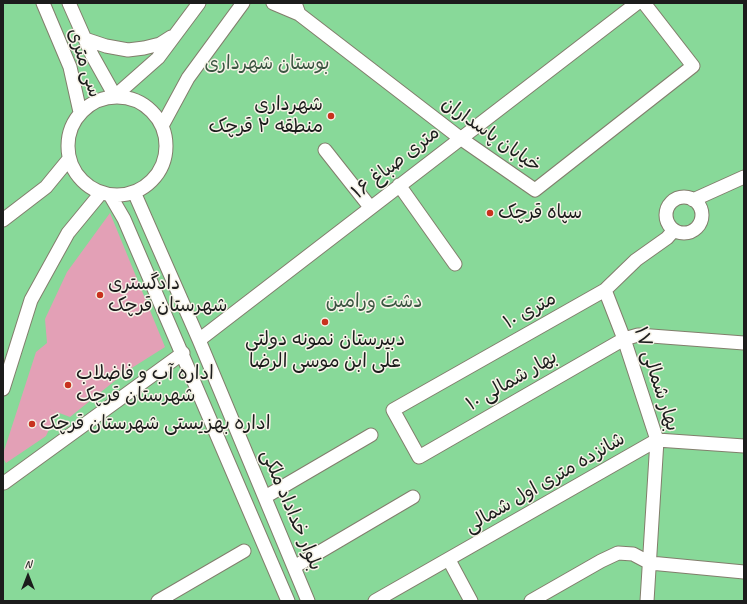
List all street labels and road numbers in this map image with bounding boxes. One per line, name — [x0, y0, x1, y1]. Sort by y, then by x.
street label: سی متری — [62, 25, 106, 101]
street label: خیابان پاسداران — [437, 92, 545, 178]
street label: ۱۶ متری صباغ — [348, 122, 444, 204]
street label: ۱۰ متری — [500, 287, 560, 335]
street label: بهار شمالی ۱۷ — [628, 324, 684, 434]
street label: بهار شمالی ۱۰ — [462, 346, 562, 416]
street label: شانزده متری اول شمالی — [461, 428, 629, 538]
street label: بلوار خداداد ملکی — [255, 446, 327, 574]

